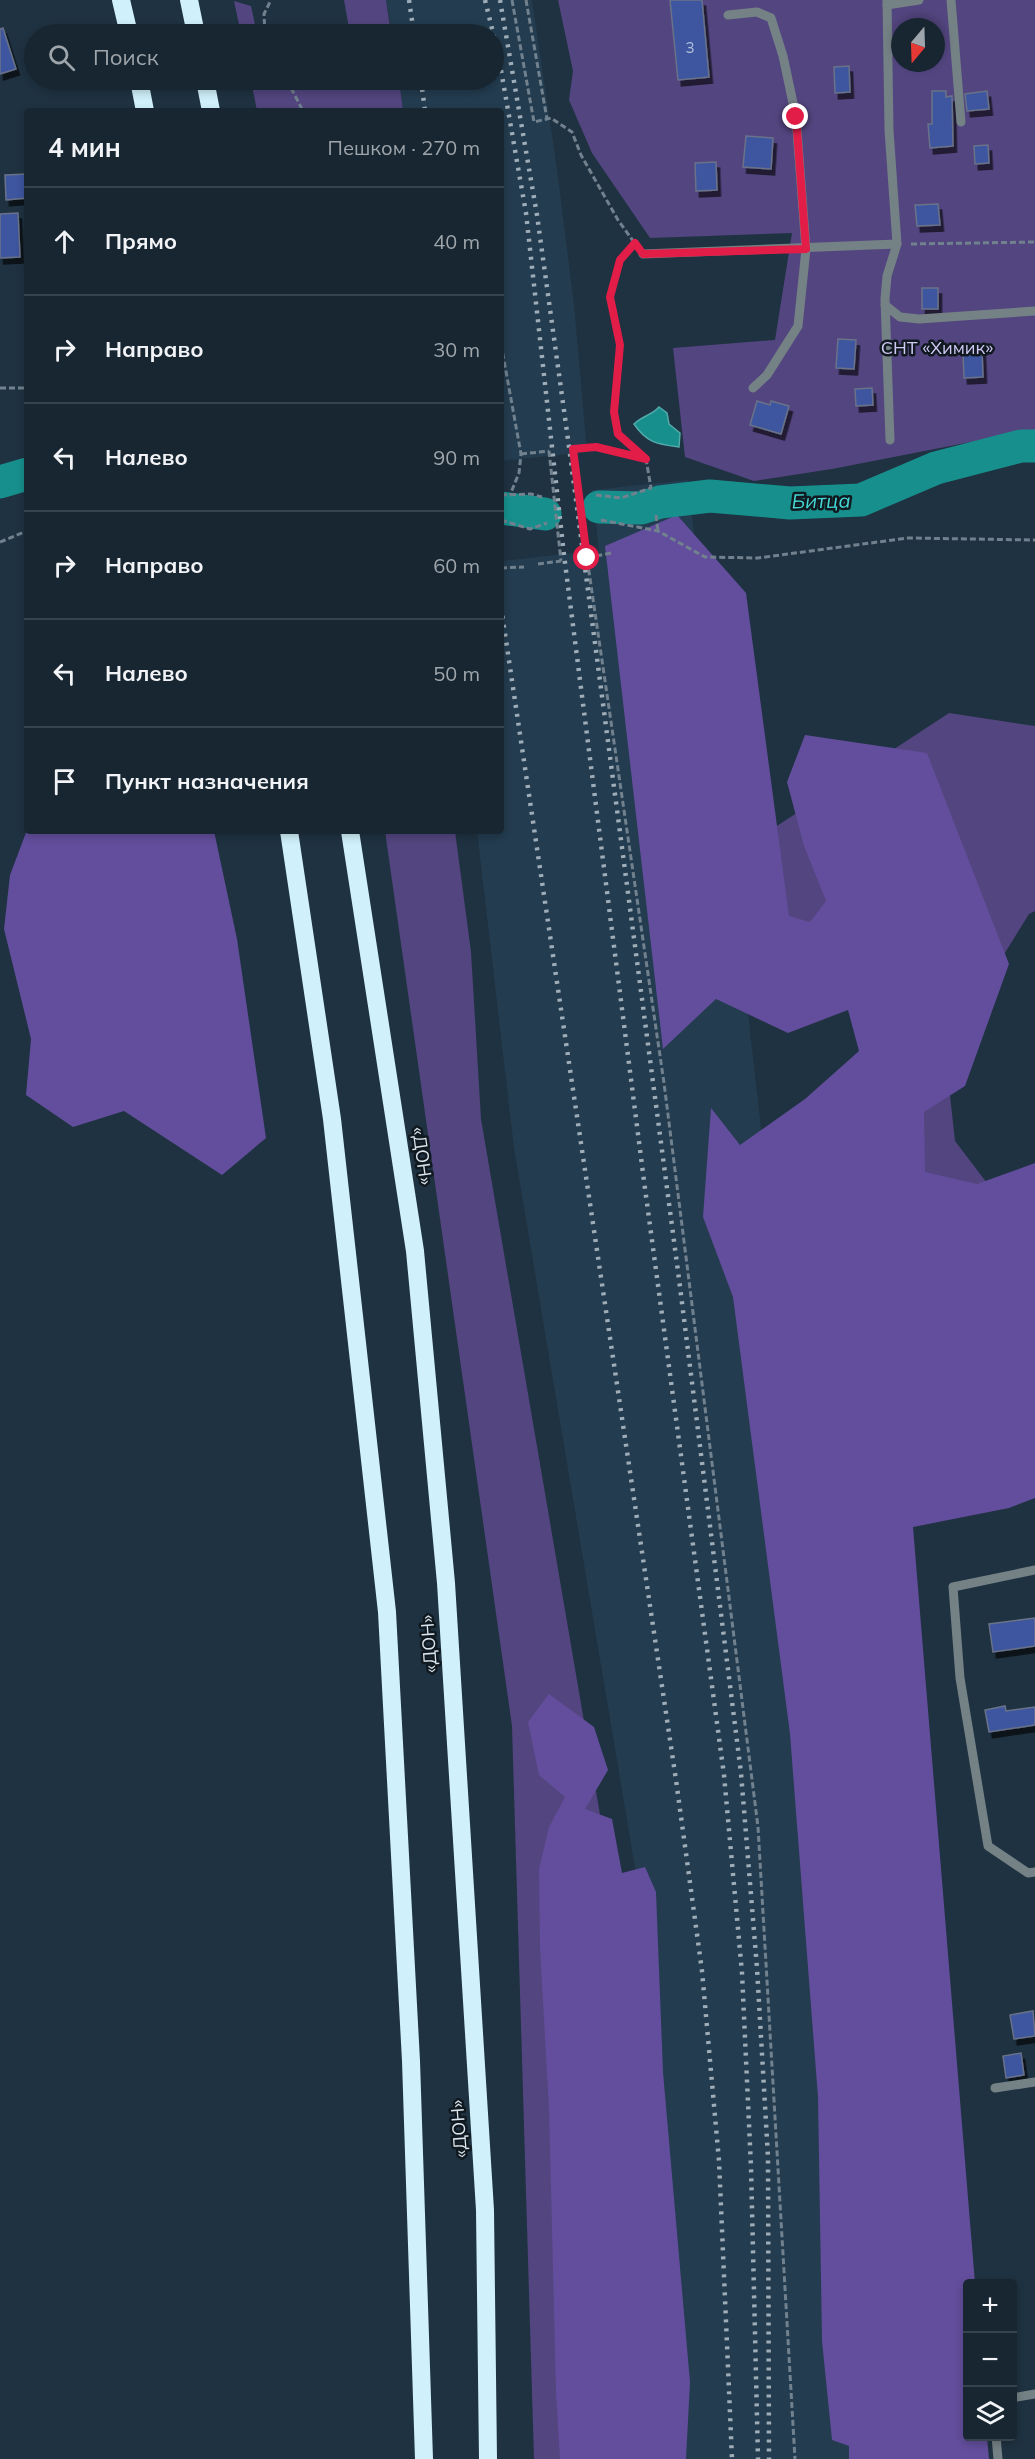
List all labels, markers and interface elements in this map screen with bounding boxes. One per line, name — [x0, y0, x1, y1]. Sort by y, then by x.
north arrow — [891, 18, 945, 72]
search box — [24, 24, 504, 90]
house number: 3 — [685, 38, 695, 57]
icon: search — [45, 41, 78, 74]
text: Поиск — [93, 43, 159, 71]
route end — [782, 103, 808, 129]
text: 4 мин — [48, 131, 121, 164]
text: Пешком · 270 m — [328, 135, 480, 160]
icon: ahead — [48, 225, 81, 258]
text: Прямо — [105, 227, 177, 255]
text: 40 m — [433, 229, 480, 254]
icon: right — [48, 333, 81, 366]
text: Направо — [105, 335, 203, 363]
park label: СНТ «Химик» — [881, 336, 993, 359]
text: 30 m — [433, 337, 480, 362]
icon: left — [48, 441, 81, 474]
text: Налево — [105, 443, 188, 471]
text: 90 m — [433, 445, 480, 470]
water label: Битца — [791, 487, 851, 514]
route start — [573, 544, 599, 570]
icon: right — [48, 549, 81, 582]
text: Направо — [105, 551, 203, 579]
text: 60 m — [433, 553, 480, 578]
icon: left — [48, 657, 81, 690]
text: Налево — [105, 659, 188, 687]
text: 50 m — [433, 661, 480, 686]
icon: arrive — [48, 765, 81, 798]
text: Пункт назначения — [105, 767, 309, 795]
street label: «ДОН» — [407, 1126, 438, 1186]
street label: «ДОН» — [415, 1614, 442, 1674]
street label: «ДОН» — [445, 2099, 472, 2159]
map controls — [963, 2279, 1017, 2441]
button: + — [963, 2279, 1017, 2333]
button: − — [963, 2333, 1017, 2387]
button: layers — [963, 2387, 1017, 2441]

